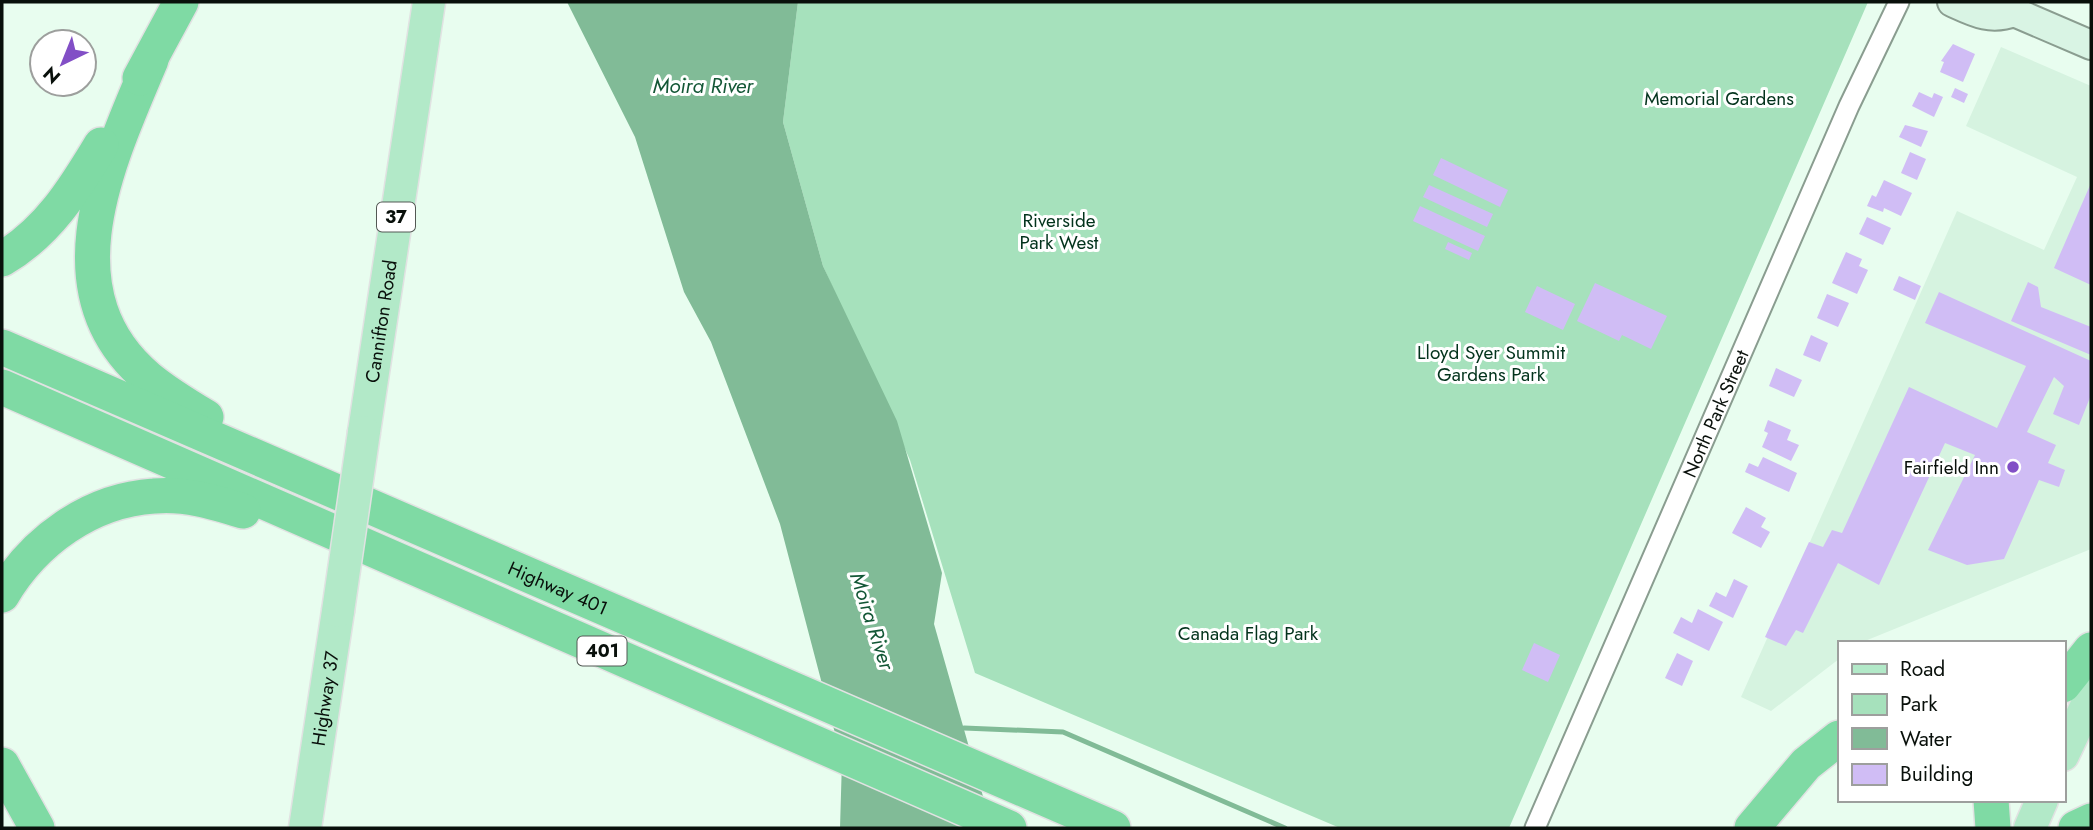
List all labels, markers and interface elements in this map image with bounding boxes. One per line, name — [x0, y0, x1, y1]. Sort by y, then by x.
north arrow — [28, 28, 98, 98]
text: N — [37, 60, 66, 90]
water label: Moira River — [653, 71, 754, 101]
park label: Memorial Gardens — [1644, 85, 1794, 112]
road number: 37 — [377, 202, 415, 232]
park label: Riverside Park West — [1020, 207, 1099, 256]
street label: Cannifton Road — [358, 258, 403, 385]
park label: Lloyd Syer Summit Gardens Park — [1417, 339, 1565, 388]
street label: North Park Street — [1676, 345, 1755, 482]
place label: Fairfield Inn — [1904, 454, 1999, 481]
marker: Fairfield Inn — [2005, 459, 2021, 475]
street label: Highway 401 — [504, 554, 612, 621]
water label: Moira River — [842, 568, 902, 674]
park label: Canada Flag Park — [1178, 620, 1319, 647]
road number: 401 — [578, 636, 626, 666]
legend — [1838, 641, 2065, 802]
street label: Highway 37 — [304, 649, 345, 748]
text: Road — [1900, 654, 1945, 684]
text: Park — [1900, 689, 1938, 719]
text: Water — [1900, 724, 1953, 754]
text: Building — [1900, 759, 1973, 789]

